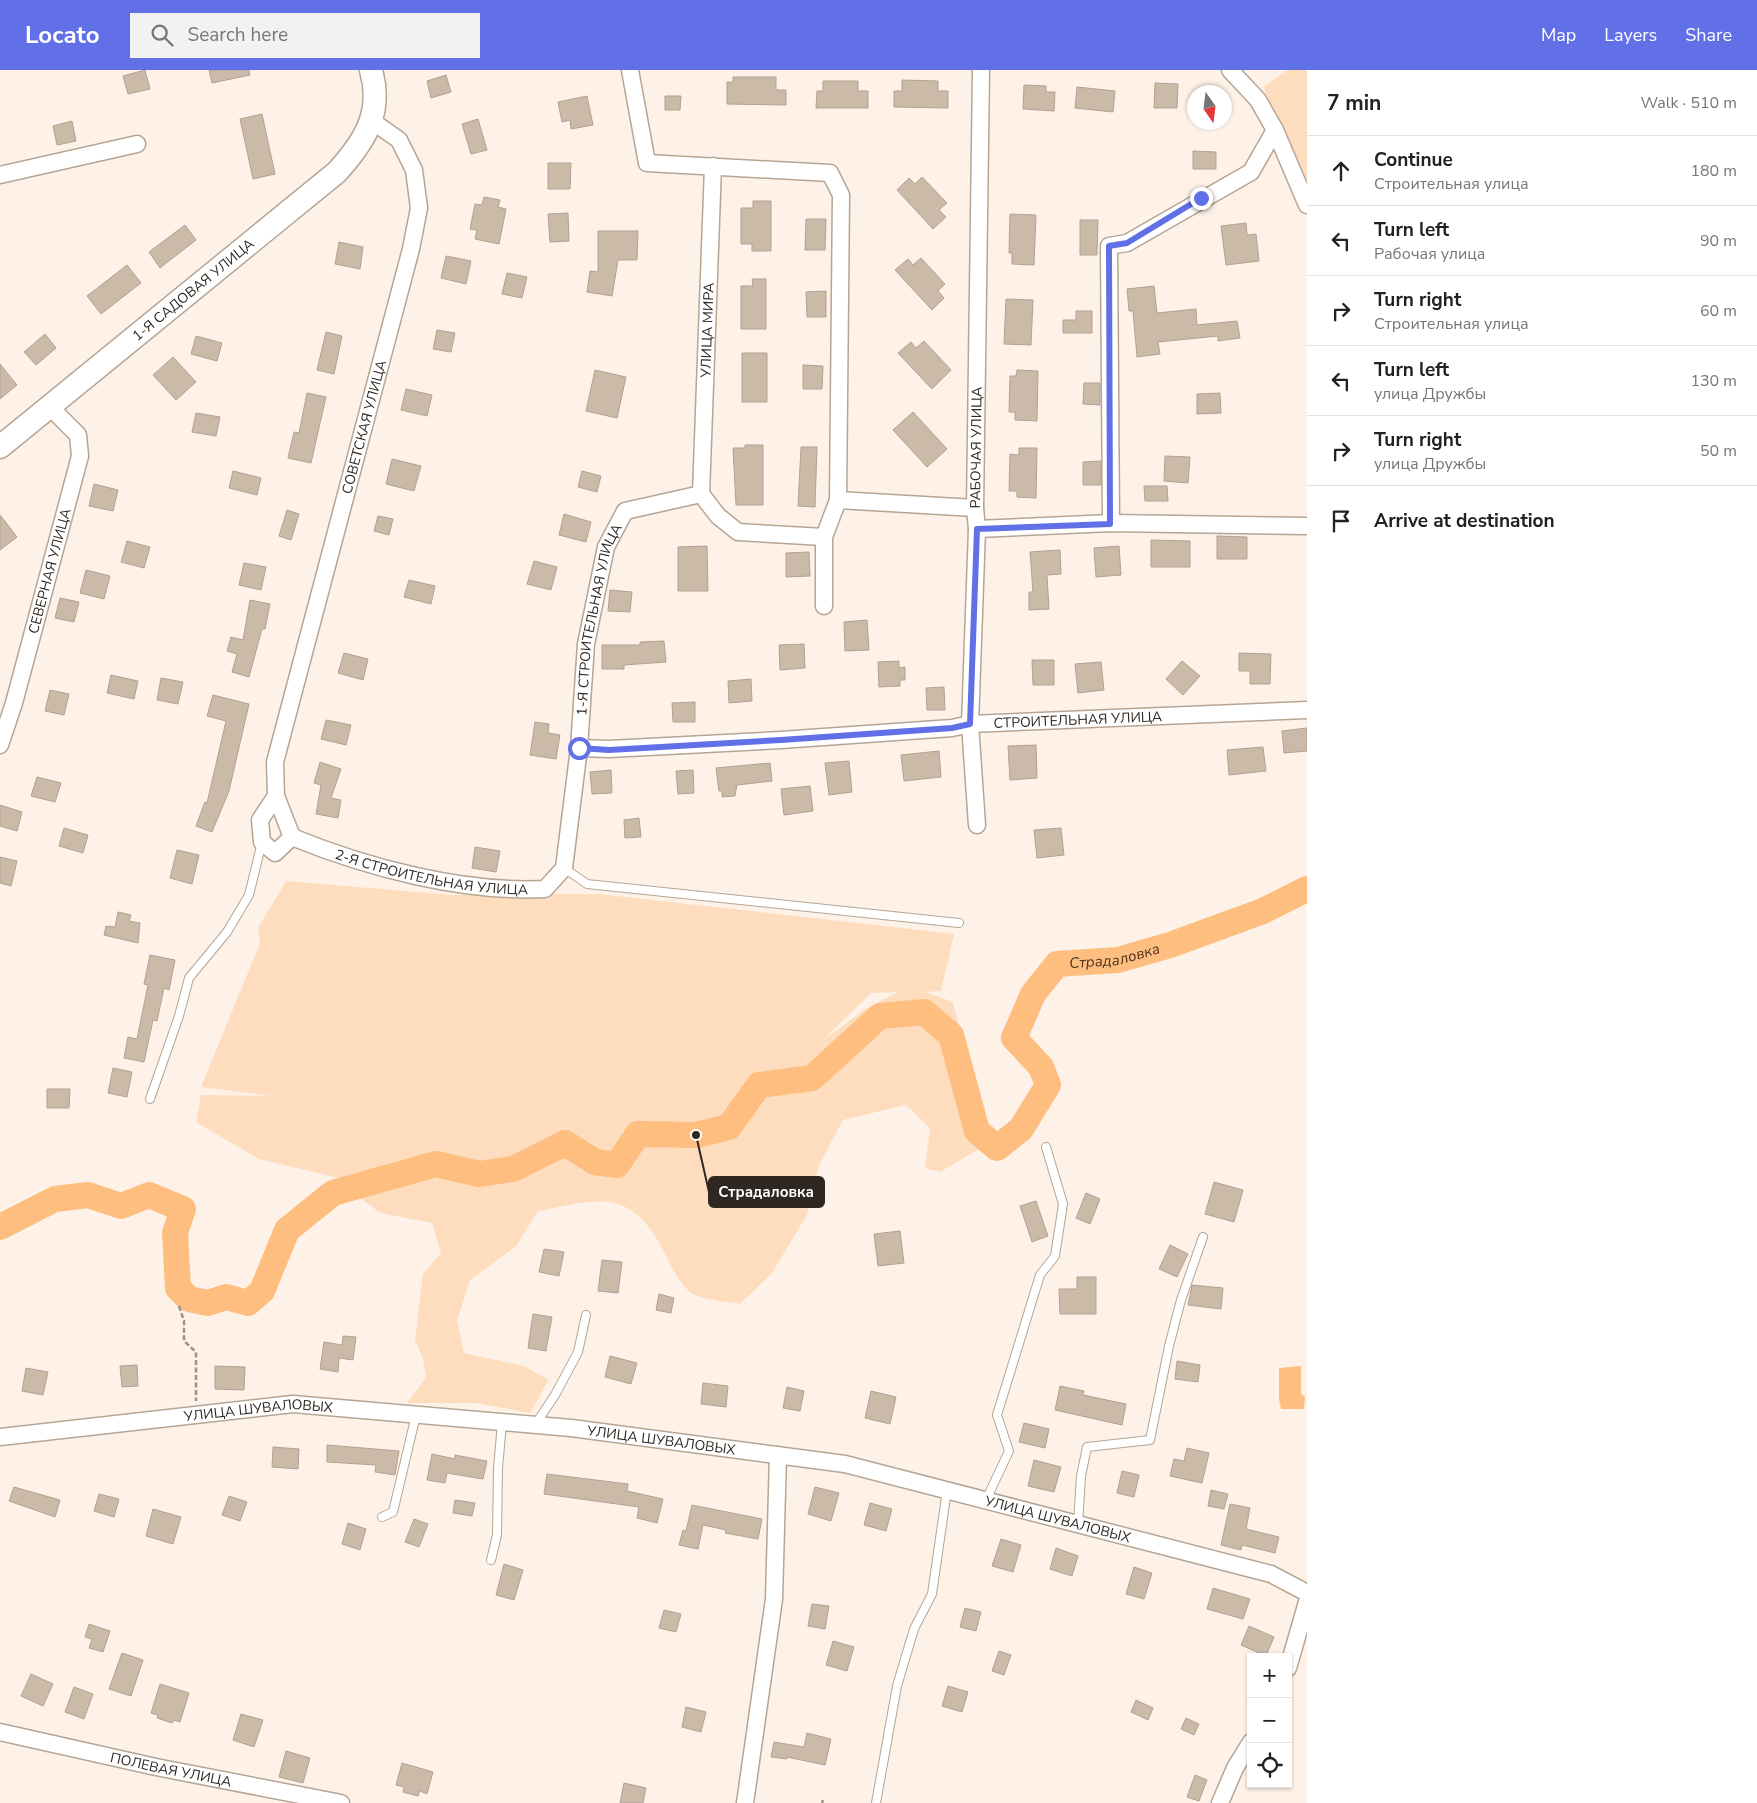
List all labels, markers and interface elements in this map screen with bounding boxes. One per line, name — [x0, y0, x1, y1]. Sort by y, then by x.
search box — [130, 13, 480, 58]
text: Locato — [25, 19, 100, 51]
icon: search — [148, 21, 176, 49]
text: Search here — [188, 22, 288, 48]
text: Map — [1541, 23, 1576, 47]
text: Layers — [1604, 23, 1657, 47]
text: Share — [1685, 23, 1732, 47]
north arrow — [1187, 85, 1232, 130]
text: 7 min — [1327, 89, 1381, 117]
text: Walk · 510 m — [1641, 92, 1737, 114]
text: Continue — [1374, 147, 1453, 173]
icon: ahead — [1327, 157, 1355, 185]
text: 180 m — [1690, 160, 1737, 182]
text: Строительная улица — [1374, 173, 1529, 195]
route end — [1190, 187, 1213, 210]
text: Turn left — [1374, 217, 1449, 243]
icon: left — [1327, 227, 1355, 255]
text: 90 m — [1700, 230, 1737, 252]
street label: 1-Я САДОВАЯ УЛИЦА — [128, 235, 258, 345]
text: Рабочая улица — [1374, 243, 1486, 265]
street label: УЛИЦА МИРА — [696, 282, 719, 379]
text: Turn right — [1374, 287, 1461, 313]
icon: right — [1327, 297, 1355, 325]
text: 60 m — [1700, 300, 1737, 322]
text: Строительная улица — [1374, 313, 1529, 335]
text: Turn left — [1374, 357, 1449, 383]
street label: СОВЕТСКАЯ УЛИЦА — [337, 358, 391, 496]
icon: left — [1327, 367, 1355, 395]
text: 130 m — [1690, 370, 1737, 392]
text: улица Дружбы — [1374, 383, 1486, 405]
street label: РАБОЧАЯ УЛИЦА — [966, 386, 987, 508]
text: Turn right — [1374, 427, 1461, 453]
icon: right — [1327, 437, 1355, 465]
text: 50 m — [1700, 440, 1737, 462]
text: улица Дружбы — [1374, 453, 1486, 475]
street label: СЕВЕРНАЯ УЛИЦА — [24, 506, 76, 636]
icon: arrive — [1327, 507, 1355, 535]
text: Arrive at destination — [1374, 508, 1555, 534]
street label: 1-Я СТРОИТЕЛЬНАЯ УЛИЦА — [572, 520, 627, 716]
street label: СТРОИТЕЛЬНАЯ УЛИЦА — [993, 707, 1163, 733]
route start — [568, 737, 591, 760]
street label: 2-Я СТРОИТЕЛЬНАЯ УЛИЦА — [333, 845, 528, 899]
water label: Страдаловка — [1068, 938, 1162, 973]
callout: Страдаловка — [709, 1177, 824, 1207]
text: Страдаловка — [718, 1182, 814, 1202]
street label: УЛИЦА ШУВАЛОВЫХ — [182, 1395, 334, 1426]
street label: УЛИЦА ШУВАЛОВЫХ — [585, 1421, 737, 1460]
street label: УЛИЦА ШУВАЛОВЫХ — [982, 1491, 1132, 1547]
map controls — [1247, 1653, 1292, 1788]
button: + — [1247, 1653, 1292, 1698]
button: − — [1247, 1698, 1292, 1743]
button: locate — [1247, 1743, 1292, 1788]
street label: ПОЛЕВАЯ УЛИЦА — [108, 1748, 233, 1791]

